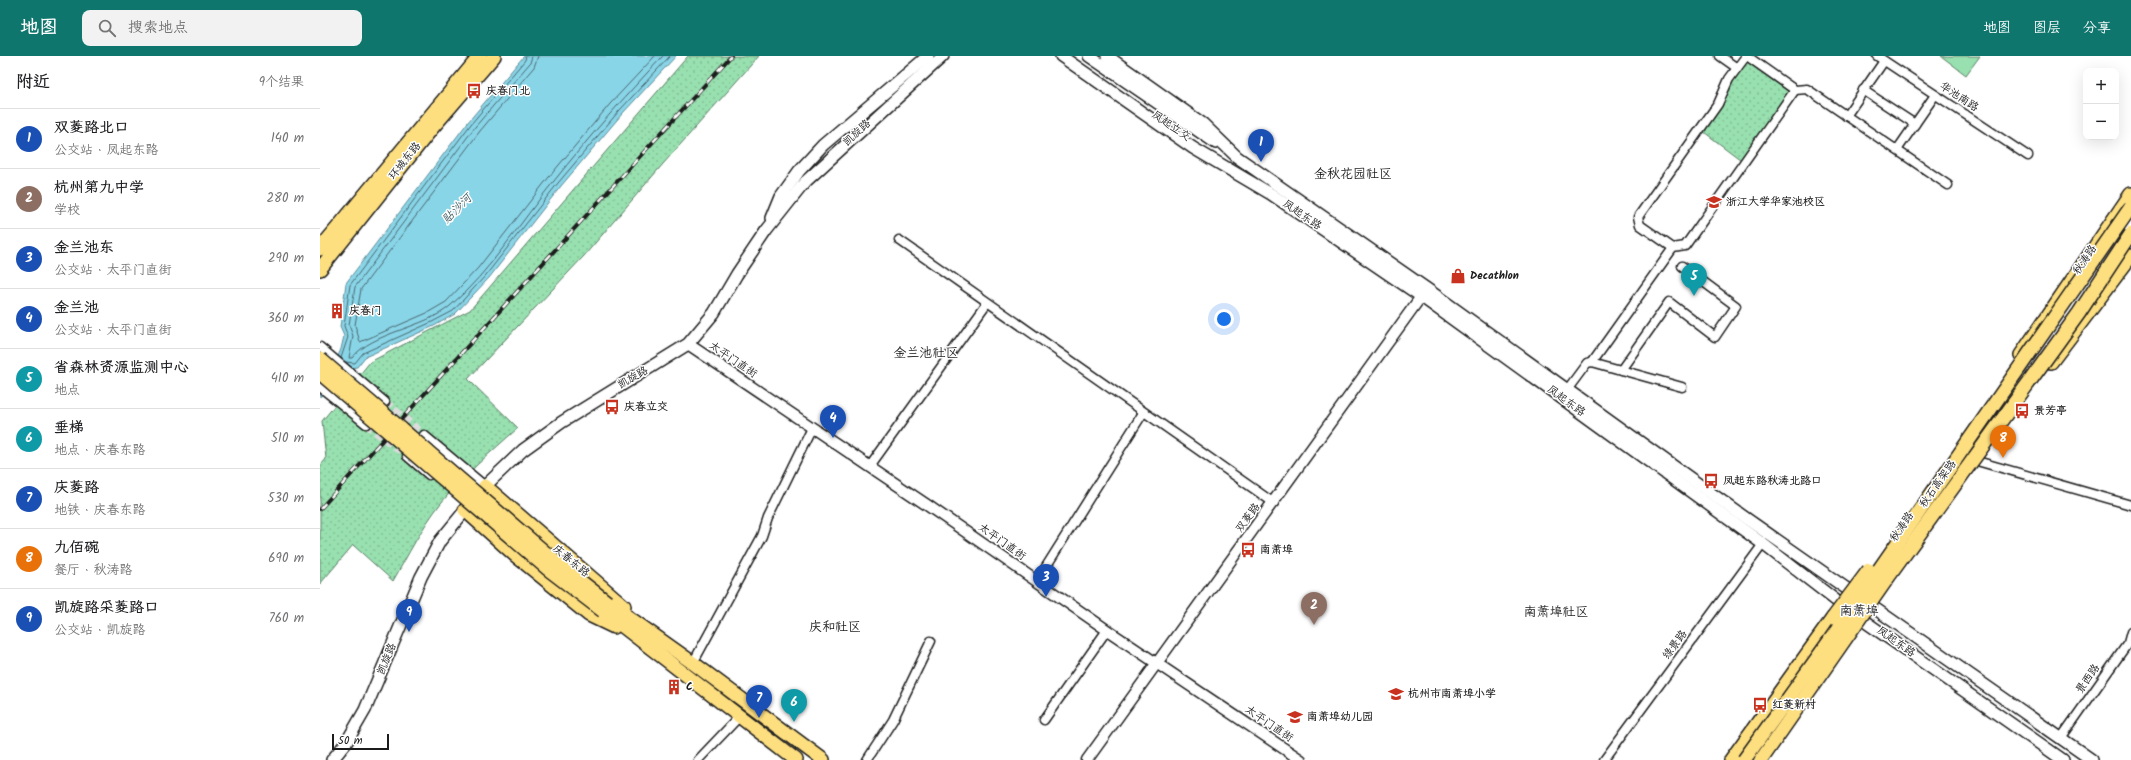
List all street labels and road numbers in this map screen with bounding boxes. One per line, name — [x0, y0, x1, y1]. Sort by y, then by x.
street label: 华池南路 — [1936, 77, 1982, 117]
street label: 凤起立交 — [1148, 106, 1194, 146]
street label: 凯旋路 — [839, 115, 875, 151]
street label: 环城东路 — [384, 138, 426, 184]
street label: 凤起东路 — [1279, 195, 1325, 235]
street label: 秋涛路 — [2068, 241, 2102, 279]
street label: 太平门直街 — [705, 337, 762, 383]
street label: 凯旋路 — [614, 362, 652, 394]
street label: 凤起东路 — [1543, 381, 1589, 421]
street label: 秋石高架路 — [1915, 456, 1961, 512]
street label: 双菱路 — [1231, 499, 1265, 537]
street label: 秋涛路 — [1885, 508, 1919, 546]
street label: 太平门直街 — [974, 519, 1031, 566]
street label: 庆春东路 — [548, 540, 594, 582]
street label: 凤起东路 — [1873, 622, 1919, 662]
street label: 绿景路 — [1658, 626, 1692, 664]
street label: 凯旋路 — [372, 640, 402, 678]
street label: 景西路 — [2071, 660, 2105, 698]
street label: 太平门直街 — [1241, 701, 1298, 747]

